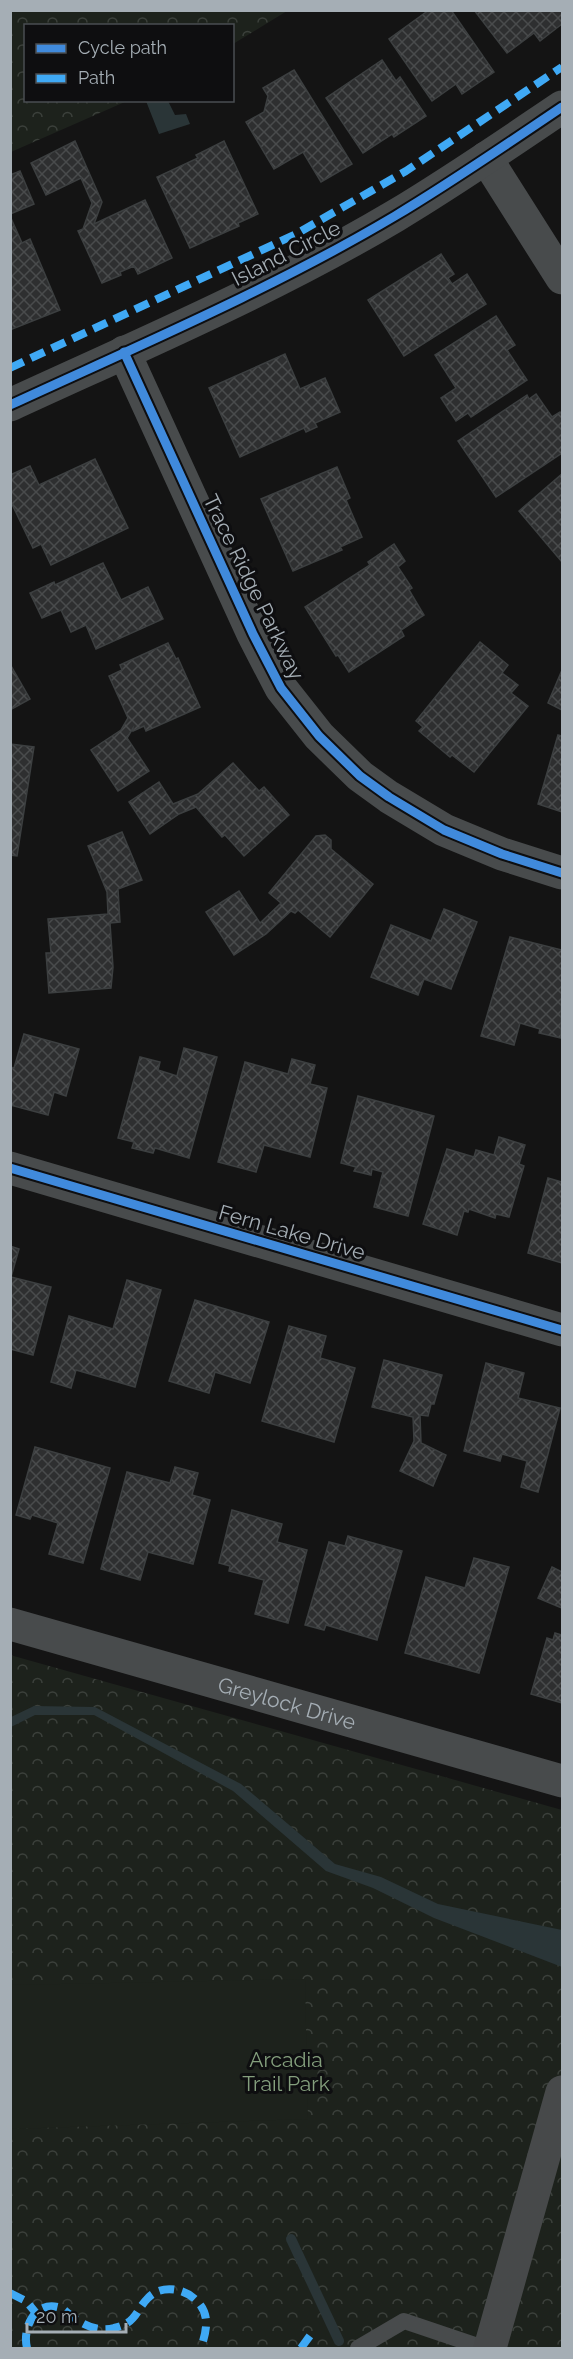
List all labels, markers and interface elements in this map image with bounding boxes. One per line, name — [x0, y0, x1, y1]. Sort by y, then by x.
legend — [24, 24, 234, 102]
text: Cycle path — [78, 37, 167, 58]
text: Path — [78, 67, 115, 88]
street label: Island Circle — [227, 215, 345, 291]
street label: Trace Ridge Parkway — [198, 490, 310, 684]
street label: Fern Lake Drive — [216, 1199, 368, 1265]
street label: Greylock Drive — [215, 1671, 359, 1734]
park label: Arcadia Trail Park — [242, 2047, 330, 2096]
scale bar — [27, 2296, 126, 2334]
text: 20 m — [36, 2306, 78, 2327]

